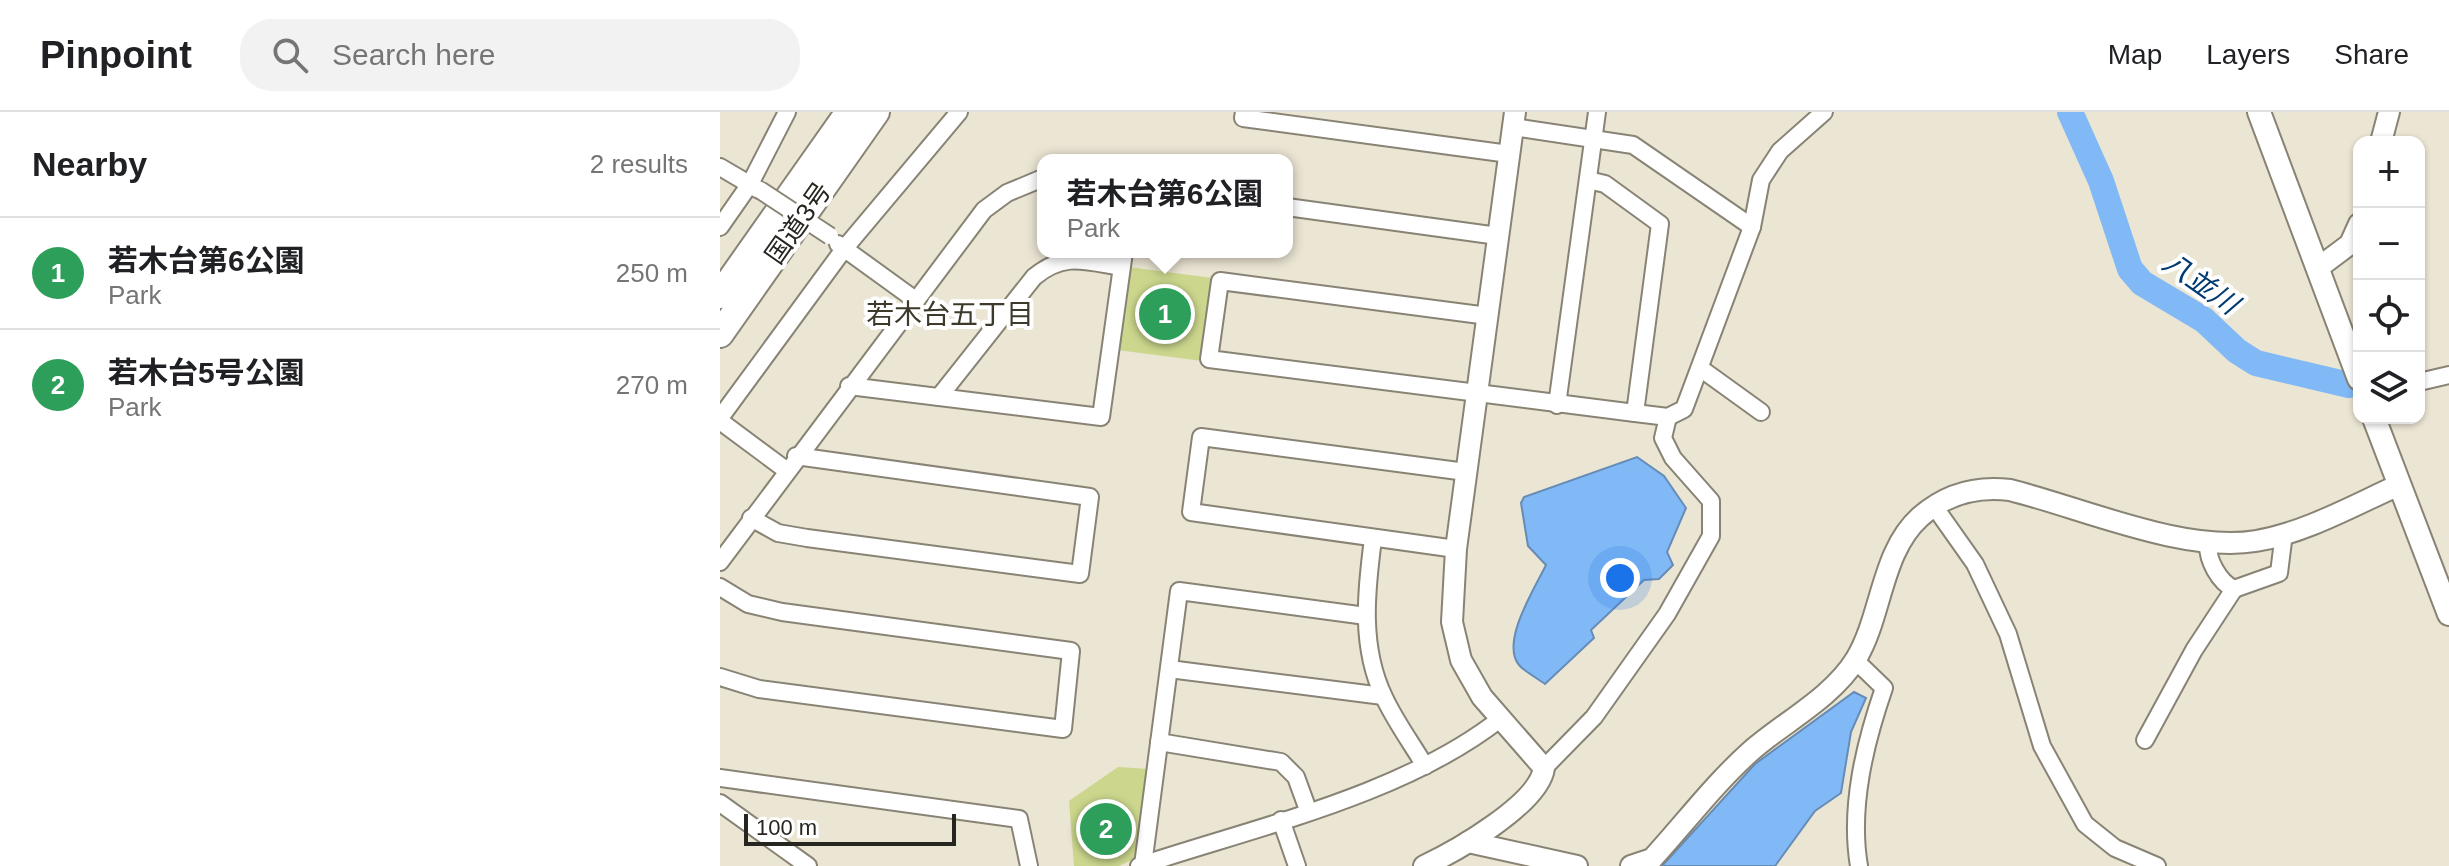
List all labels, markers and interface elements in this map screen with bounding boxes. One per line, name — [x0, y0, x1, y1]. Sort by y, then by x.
search box — [240, 19, 800, 91]
icon: search — [268, 33, 312, 77]
text: Pinpoint — [40, 34, 192, 76]
text: Search here — [332, 38, 495, 71]
text: Map — [2108, 39, 2162, 70]
text: Layers — [2206, 39, 2290, 70]
text: Share — [2334, 39, 2409, 70]
map controls — [2353, 136, 2425, 424]
button: + — [2353, 136, 2425, 208]
text: Nearby — [32, 145, 147, 183]
text: 2 results — [590, 149, 688, 179]
popup — [1037, 154, 1293, 258]
street label: 国道3号 — [759, 177, 837, 269]
text: 若木台第6公園 — [1067, 177, 1263, 210]
button: − — [2353, 208, 2425, 280]
text: Park — [1067, 213, 1120, 243]
text: 若木台第6公園 — [108, 244, 305, 277]
water label: 八並川 — [2157, 247, 2246, 322]
text: 1 — [51, 258, 65, 288]
text: 250 m — [616, 258, 688, 288]
text: Park — [108, 280, 161, 310]
button: locate — [2353, 280, 2425, 352]
pin: 1 — [1139, 284, 1191, 344]
district label: 若木台五丁目 — [866, 299, 1034, 330]
button: layers — [2353, 352, 2425, 424]
text: 若木台5号公園 — [108, 356, 305, 389]
text: 2 — [51, 370, 65, 400]
text: 270 m — [616, 370, 688, 400]
text: Park — [108, 392, 161, 422]
your location — [1600, 558, 1640, 598]
pin: 2 — [1080, 799, 1132, 859]
scale bar — [744, 810, 956, 846]
text: 100 m — [756, 815, 817, 840]

